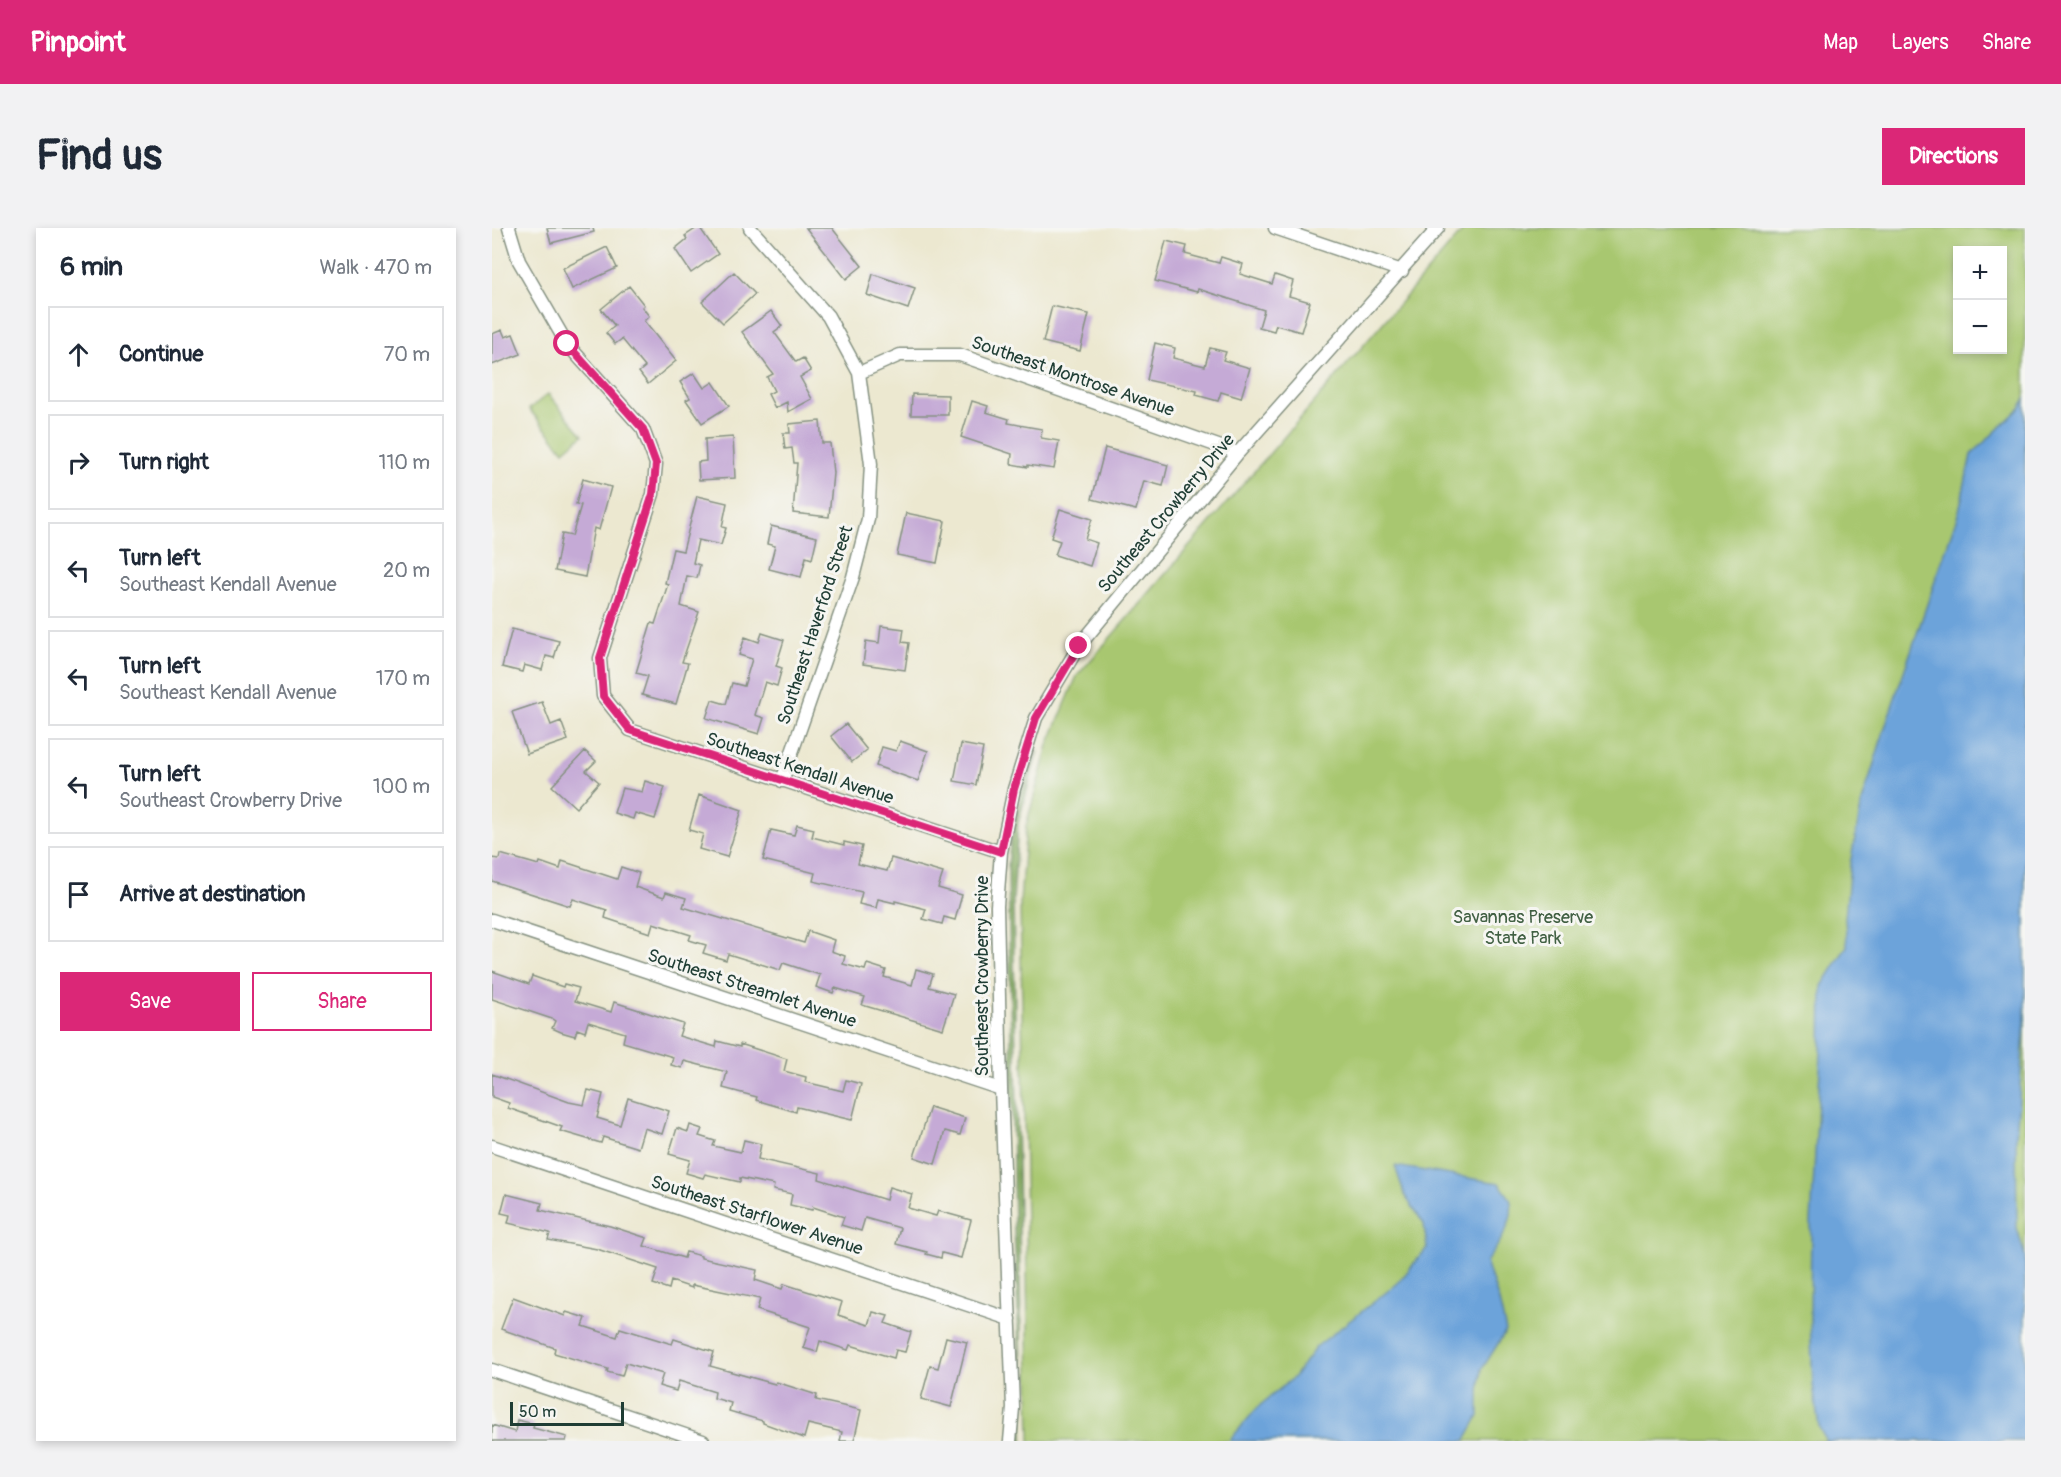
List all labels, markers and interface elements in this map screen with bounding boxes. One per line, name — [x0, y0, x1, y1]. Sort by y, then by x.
text: Pinpoint — [30, 25, 126, 60]
text: Map — [1823, 29, 1858, 56]
text: Layers — [1891, 29, 1949, 56]
text: Share — [1982, 29, 2031, 56]
button: Directions — [1882, 128, 2025, 185]
text: Find us — [36, 130, 162, 182]
map controls — [1953, 246, 2007, 354]
button: + — [1953, 246, 2007, 300]
text: 6 min — [60, 251, 123, 283]
text: Walk · 470 m — [319, 255, 432, 280]
button: − — [1953, 300, 2007, 354]
route start — [553, 330, 579, 356]
street label: Southeast Montrose Avenue — [968, 331, 1177, 422]
icon: ahead — [62, 338, 95, 371]
text: Continue — [119, 340, 203, 368]
text: 70 m — [384, 342, 430, 367]
street label: Southeast Crowberry Drive — [1093, 429, 1240, 598]
icon: right — [62, 446, 95, 479]
text: Turn right — [119, 448, 209, 476]
text: 110 m — [379, 450, 430, 475]
street label: Southeast Haverford Street — [772, 522, 859, 728]
text: Turn left — [119, 544, 201, 572]
icon: left — [62, 554, 95, 587]
text: 20 m — [383, 558, 430, 583]
text: Southeast Kendall Avenue — [119, 572, 337, 597]
route end — [1065, 632, 1091, 658]
text: Turn left — [119, 652, 201, 680]
icon: left — [62, 662, 95, 695]
text: 170 m — [376, 666, 430, 691]
text: Southeast Kendall Avenue — [119, 680, 337, 705]
street label: Southeast Kendall Avenue — [703, 727, 897, 810]
text: Turn left — [119, 760, 201, 788]
icon: left — [62, 770, 95, 803]
text: 100 m — [373, 774, 430, 799]
text: Southeast Crowberry Drive — [119, 788, 342, 813]
street label: Southeast Crowberry Drive — [971, 876, 994, 1076]
icon: arrive — [62, 878, 95, 911]
text: Arrive at destination — [119, 880, 305, 908]
park label: Savannas Preserve State Park — [1453, 906, 1593, 950]
street label: Southeast Streamlet Avenue — [645, 944, 859, 1033]
button: Save — [60, 972, 240, 1031]
button: Share — [252, 972, 432, 1031]
street label: Southeast Starflower Avenue — [648, 1170, 866, 1261]
scale bar — [510, 1399, 624, 1426]
text: 50 m — [519, 1402, 556, 1422]

